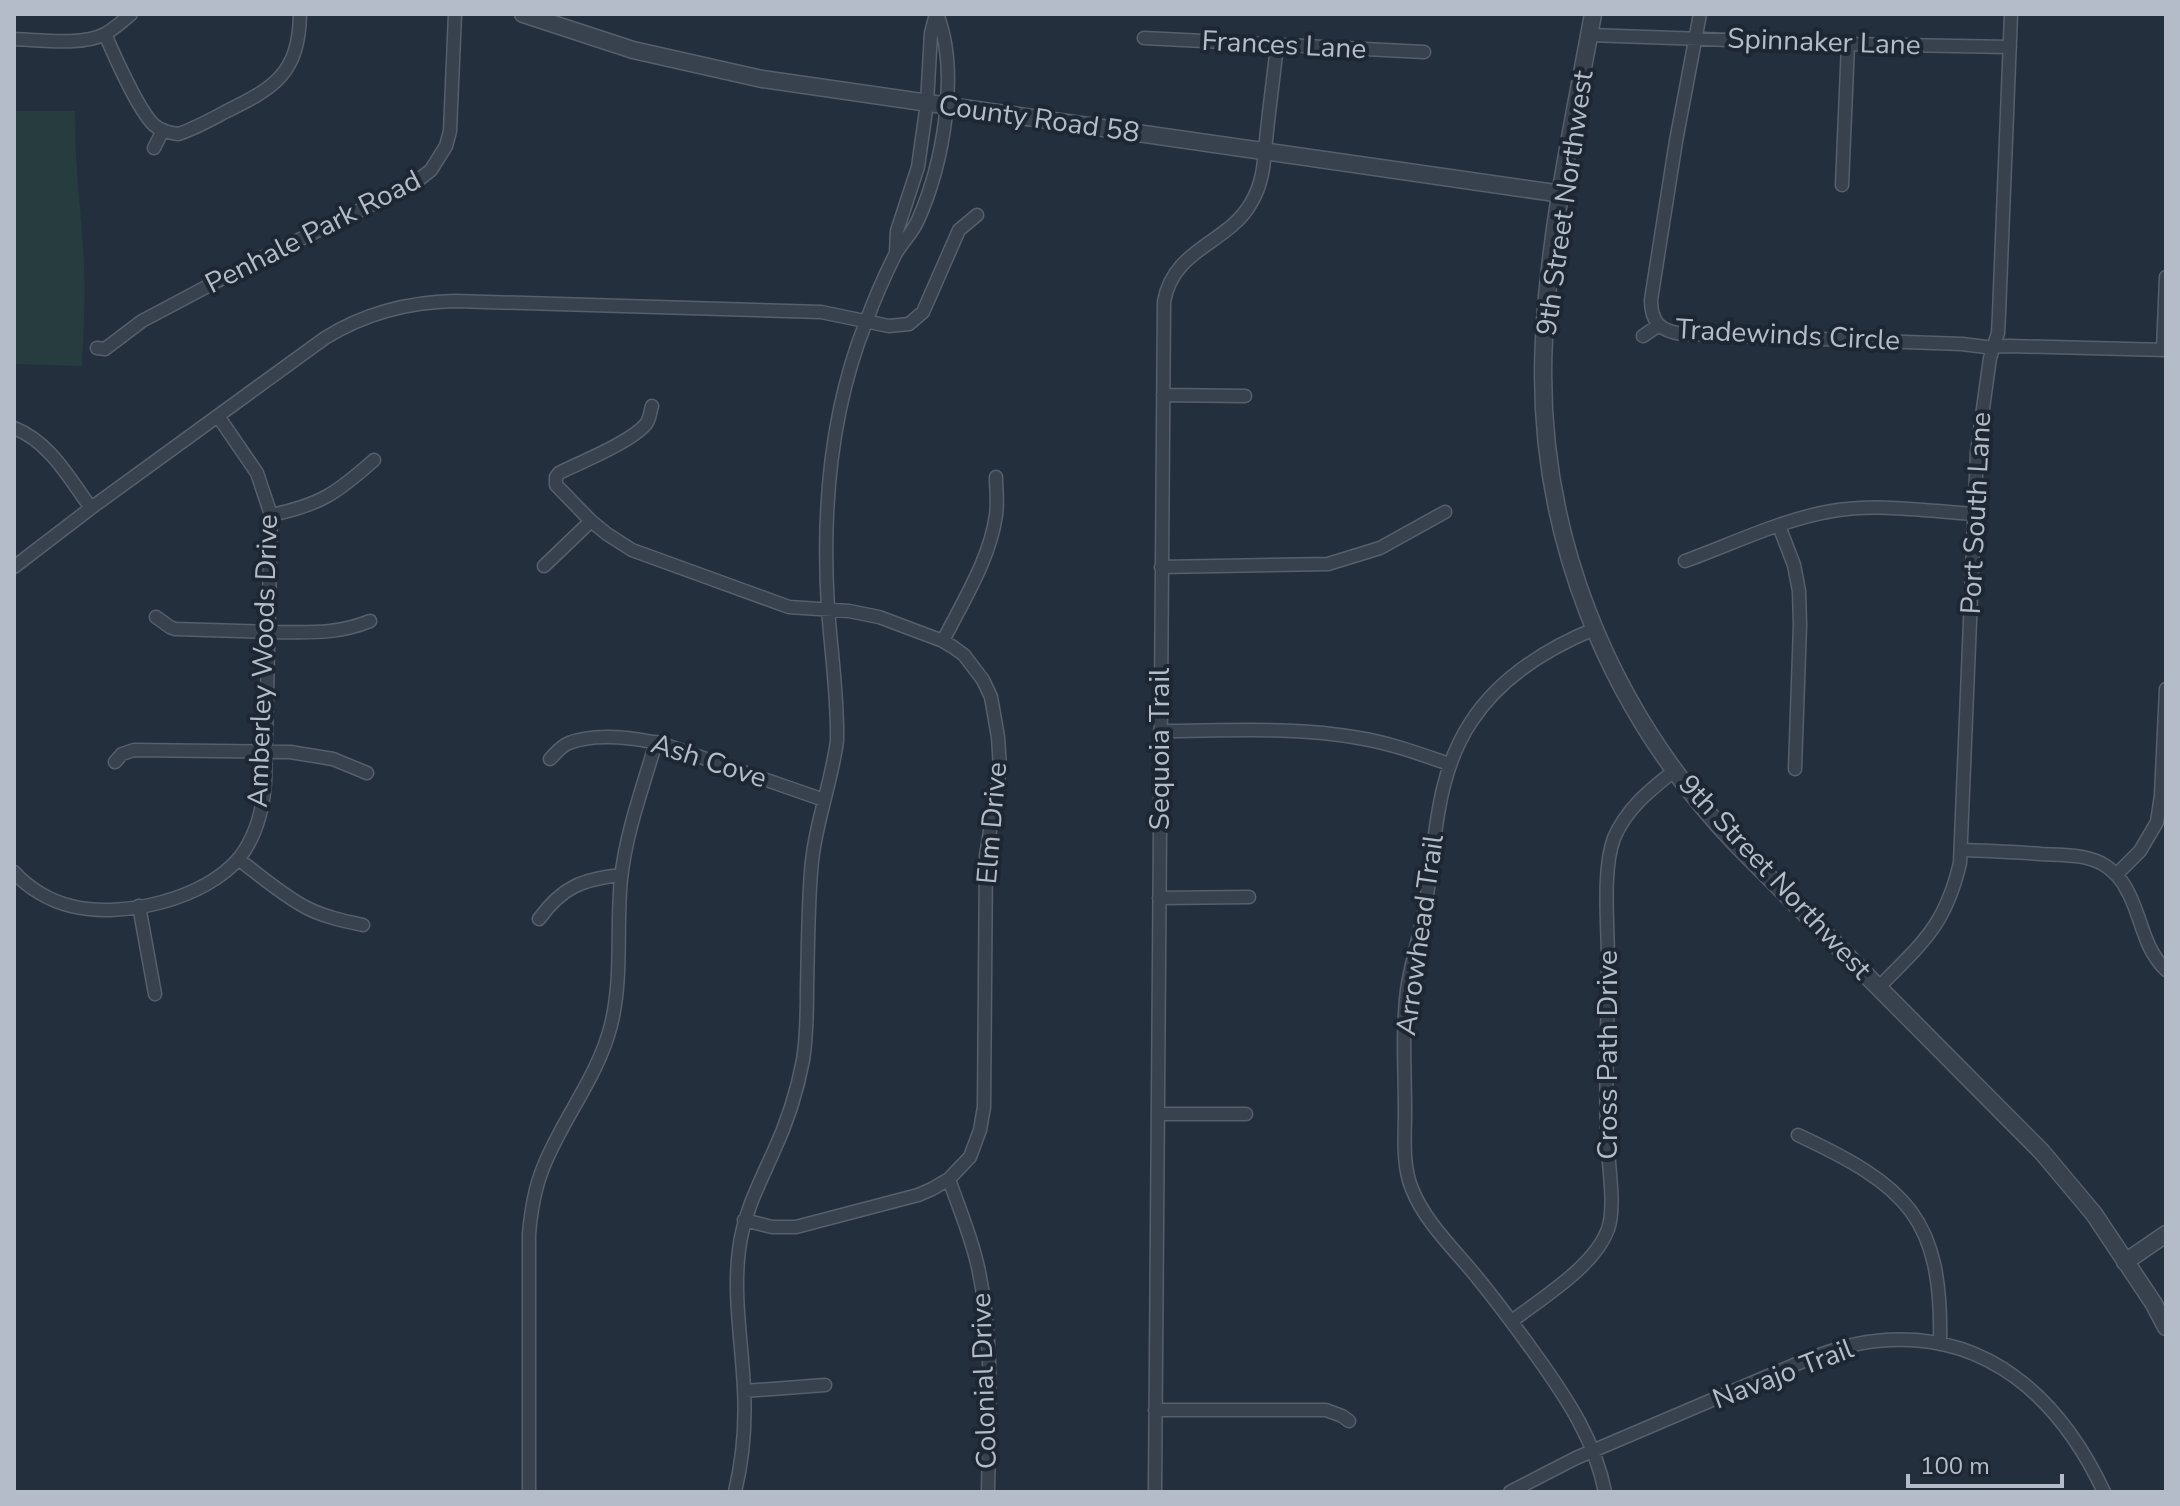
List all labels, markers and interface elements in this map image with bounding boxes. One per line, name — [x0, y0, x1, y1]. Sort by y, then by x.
street label: Spinnaker Lane — [1727, 20, 1921, 64]
street label: Frances Lane — [1201, 22, 1367, 68]
street label: 9th Street Northwest — [1528, 68, 1602, 338]
street label: County Road 58 — [936, 86, 1142, 152]
street label: Penhale Park Road — [199, 161, 427, 303]
street label: Tradewinds Circle — [1675, 310, 1901, 360]
street label: Port South Lane — [1952, 411, 2000, 615]
street label: Amberley Woods Drive — [239, 514, 287, 808]
street label: Sequoia Trail — [1141, 667, 1179, 830]
street label: Ash Cove — [646, 725, 772, 797]
street label: Elm Drive — [968, 760, 1016, 886]
street label: 9th Street Northwest — [1670, 766, 1880, 988]
street label: Arrowhead Trail — [1387, 831, 1453, 1038]
street label: Cross Path Drive — [1589, 950, 1627, 1160]
street label: Colonial Drive — [962, 1292, 1006, 1470]
street label: Navajo Trail — [1707, 1329, 1860, 1418]
scale bar — [1908, 1438, 2062, 1488]
text: 100 m — [1920, 1450, 1990, 1482]

